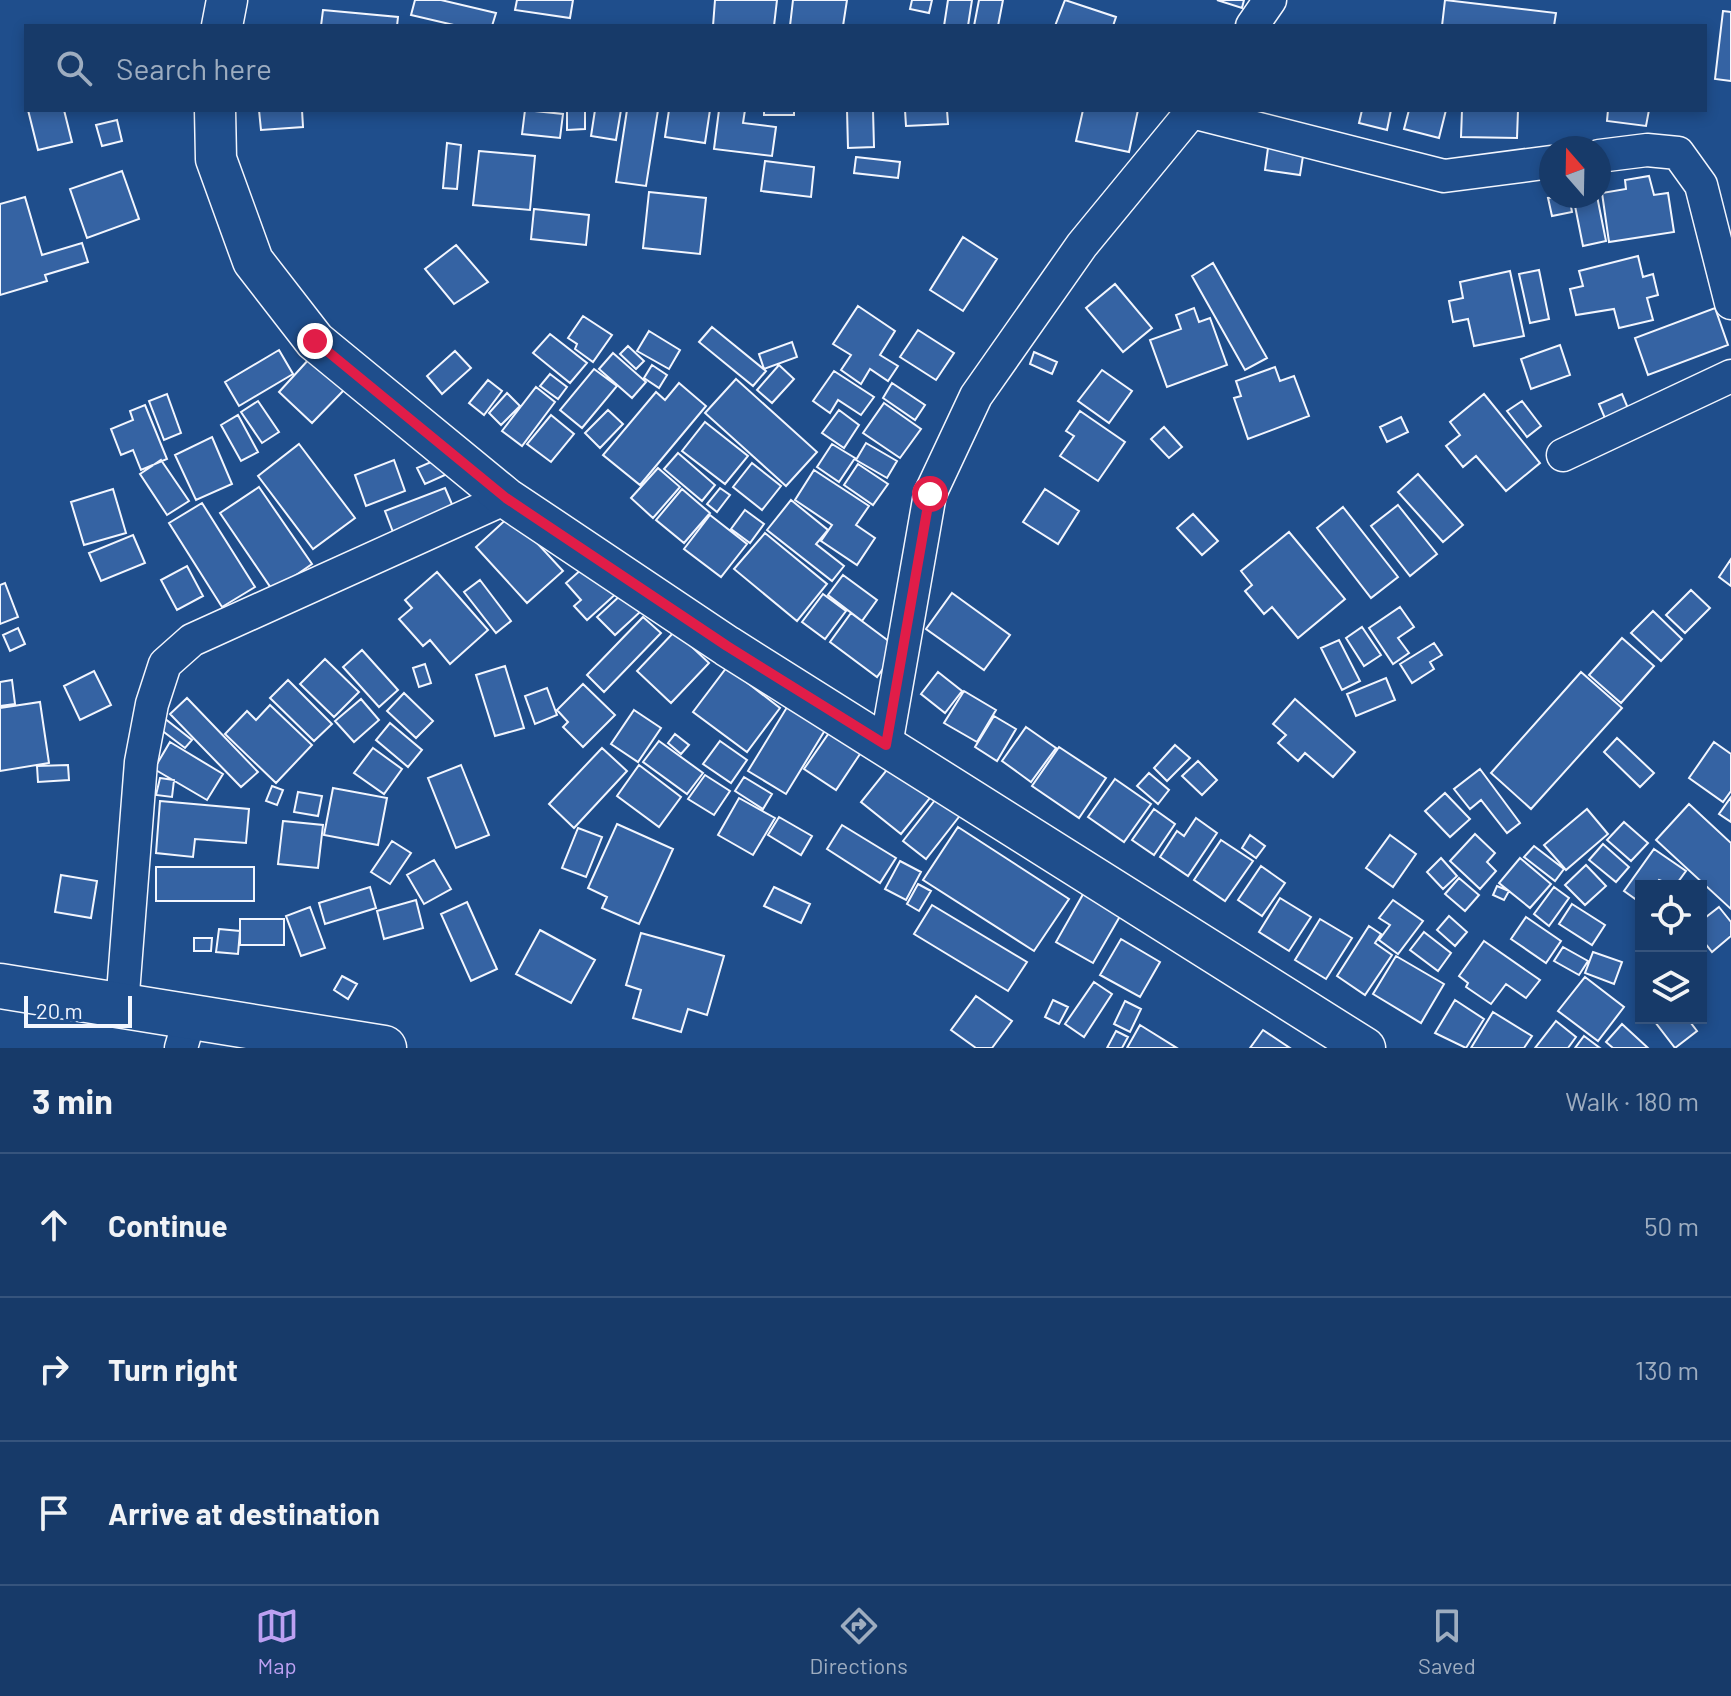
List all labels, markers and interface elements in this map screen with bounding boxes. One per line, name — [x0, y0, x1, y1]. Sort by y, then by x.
search box — [24, 24, 1707, 112]
icon: search — [52, 46, 96, 90]
text: Search here — [116, 50, 272, 86]
north arrow — [1539, 136, 1611, 208]
route end — [297, 323, 333, 359]
route start — [912, 476, 948, 512]
map controls — [1635, 880, 1707, 1024]
button: locate — [1635, 880, 1707, 952]
button: layers — [1635, 952, 1707, 1024]
scale bar — [24, 992, 132, 1028]
text: 20 m — [36, 997, 83, 1023]
text: 3 min — [32, 1080, 113, 1121]
text: Walk · 180 m — [1565, 1085, 1699, 1116]
icon: ahead — [32, 1203, 76, 1247]
text: Continue — [108, 1207, 228, 1243]
text: 50 m — [1644, 1210, 1699, 1241]
icon: right — [32, 1347, 76, 1391]
text: Turn right — [108, 1351, 238, 1387]
text: 130 m — [1635, 1354, 1699, 1385]
icon: arrive — [32, 1491, 76, 1535]
text: Arrive at destination — [108, 1495, 380, 1531]
tab: Map — [255, 1604, 299, 1678]
tab: Directions — [809, 1604, 908, 1678]
tab: Saved — [1418, 1604, 1476, 1678]

